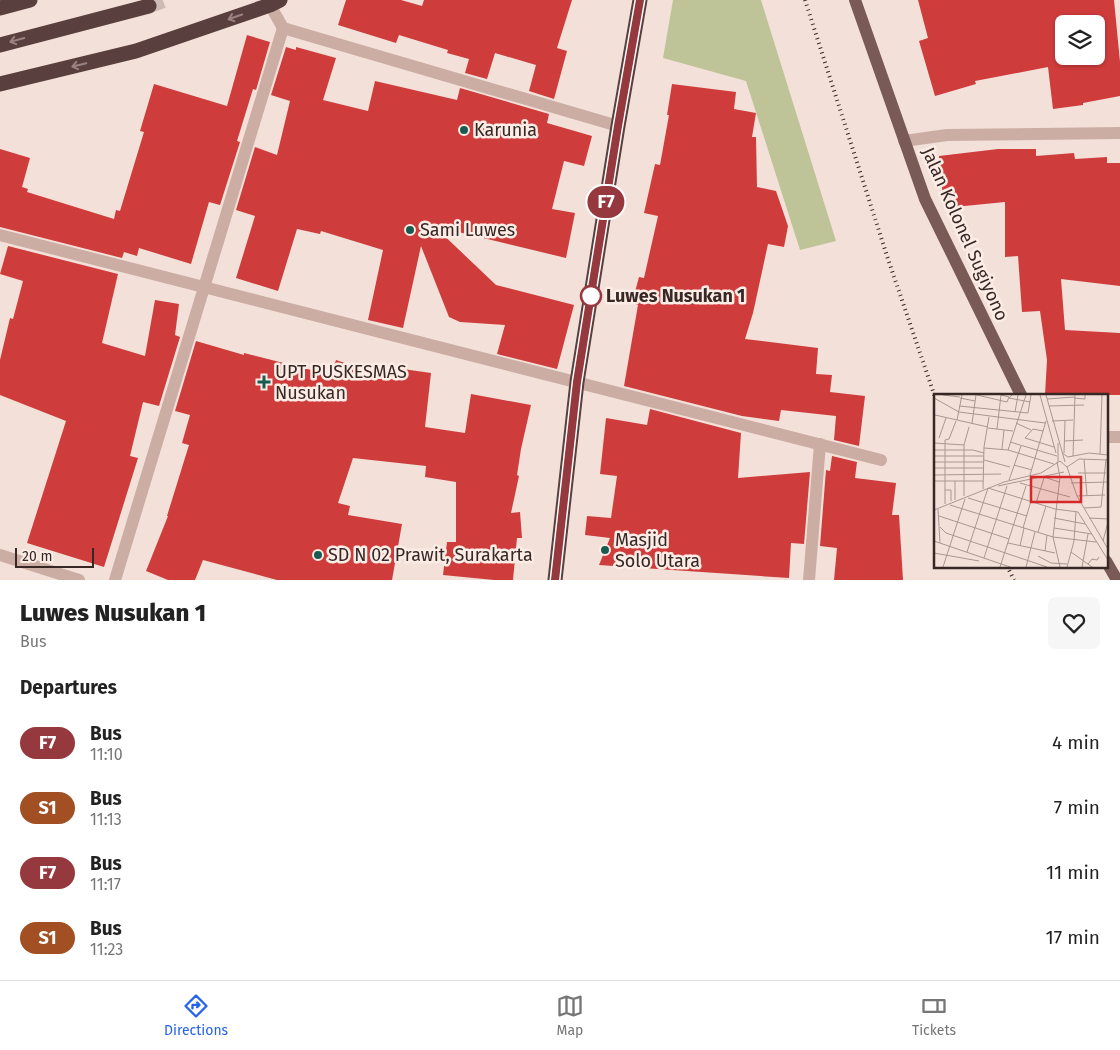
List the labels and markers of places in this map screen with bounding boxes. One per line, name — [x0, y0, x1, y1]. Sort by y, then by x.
place label: Karunia — [474, 119, 537, 141]
marker: Karunia — [458, 124, 470, 136]
place label: Sami Luwes — [420, 219, 515, 241]
marker: Sami Luwes — [404, 224, 416, 236]
marker: Luwes Nusukan 1 — [580, 285, 602, 307]
place label: Luwes Nusukan 1 — [606, 285, 745, 307]
place label: UPT PUSKESMAS Nusukan — [275, 361, 407, 404]
marker: UPT PUSKESMAS Nusukan — [257, 375, 271, 389]
place label: Masjid Solo Utara — [615, 529, 700, 572]
place label: SD N 02 Prawit, Surakarta — [328, 544, 533, 566]
marker: Masjid Solo Utara — [599, 544, 611, 556]
marker: SD N 02 Prawit, Surakarta — [312, 549, 324, 561]

